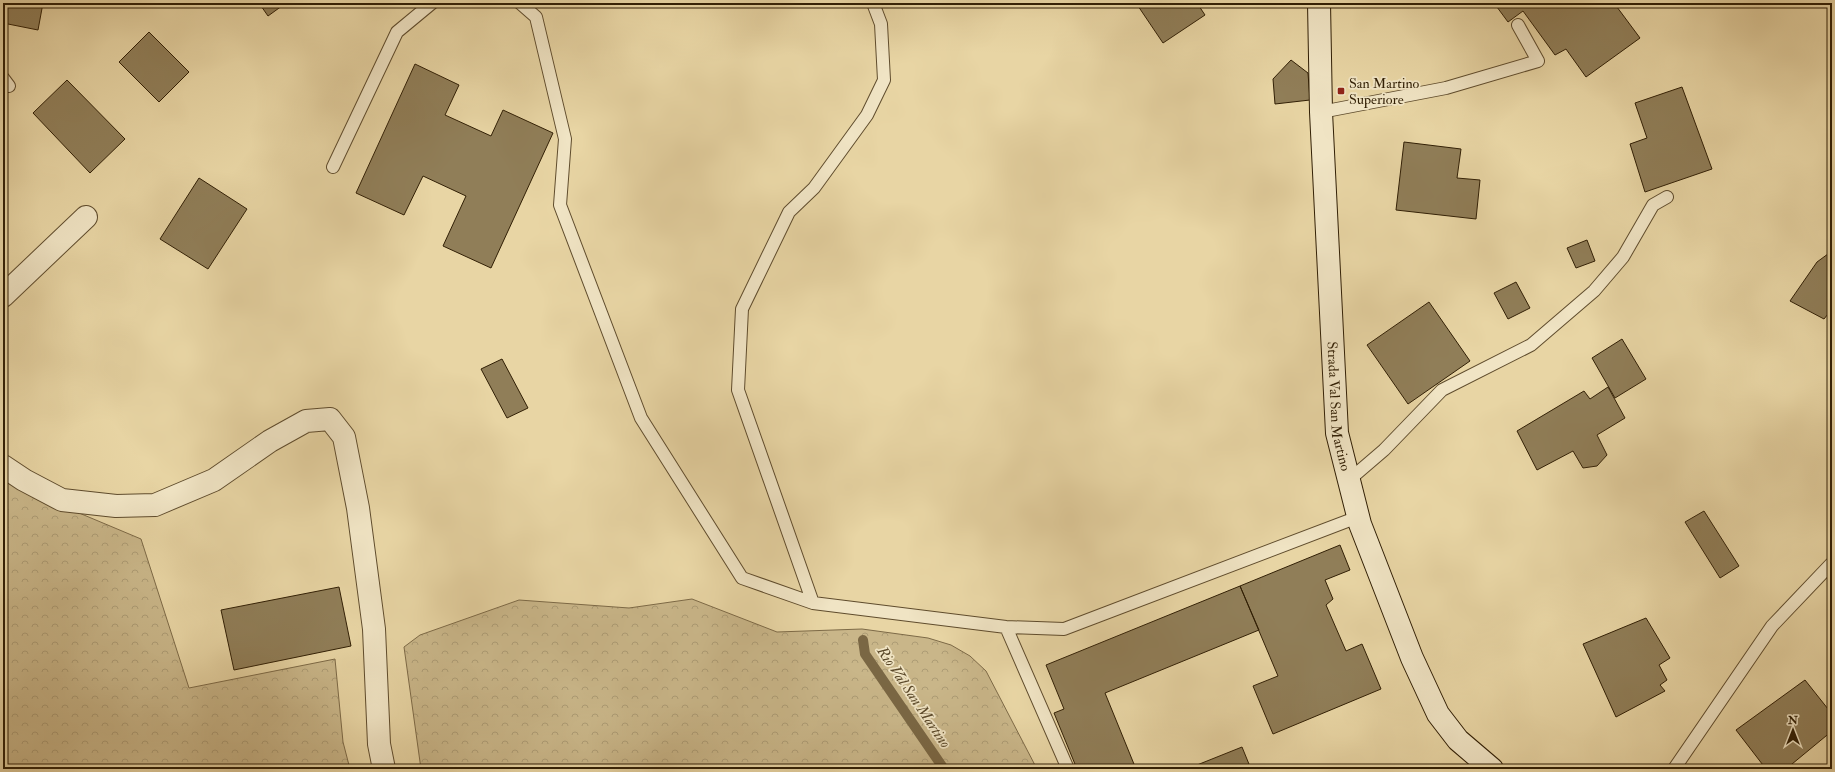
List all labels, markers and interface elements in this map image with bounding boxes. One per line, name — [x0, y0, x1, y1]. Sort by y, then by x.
place label: San Martino Superiore — [1349, 75, 1420, 109]
marker: San Martino Superiore — [1336, 86, 1346, 96]
street label: Strada Val San Martino — [1323, 341, 1354, 473]
water label: Rio Val San Martino — [872, 642, 955, 752]
north arrow — [1773, 710, 1813, 750]
text: N — [1787, 714, 1799, 727]

